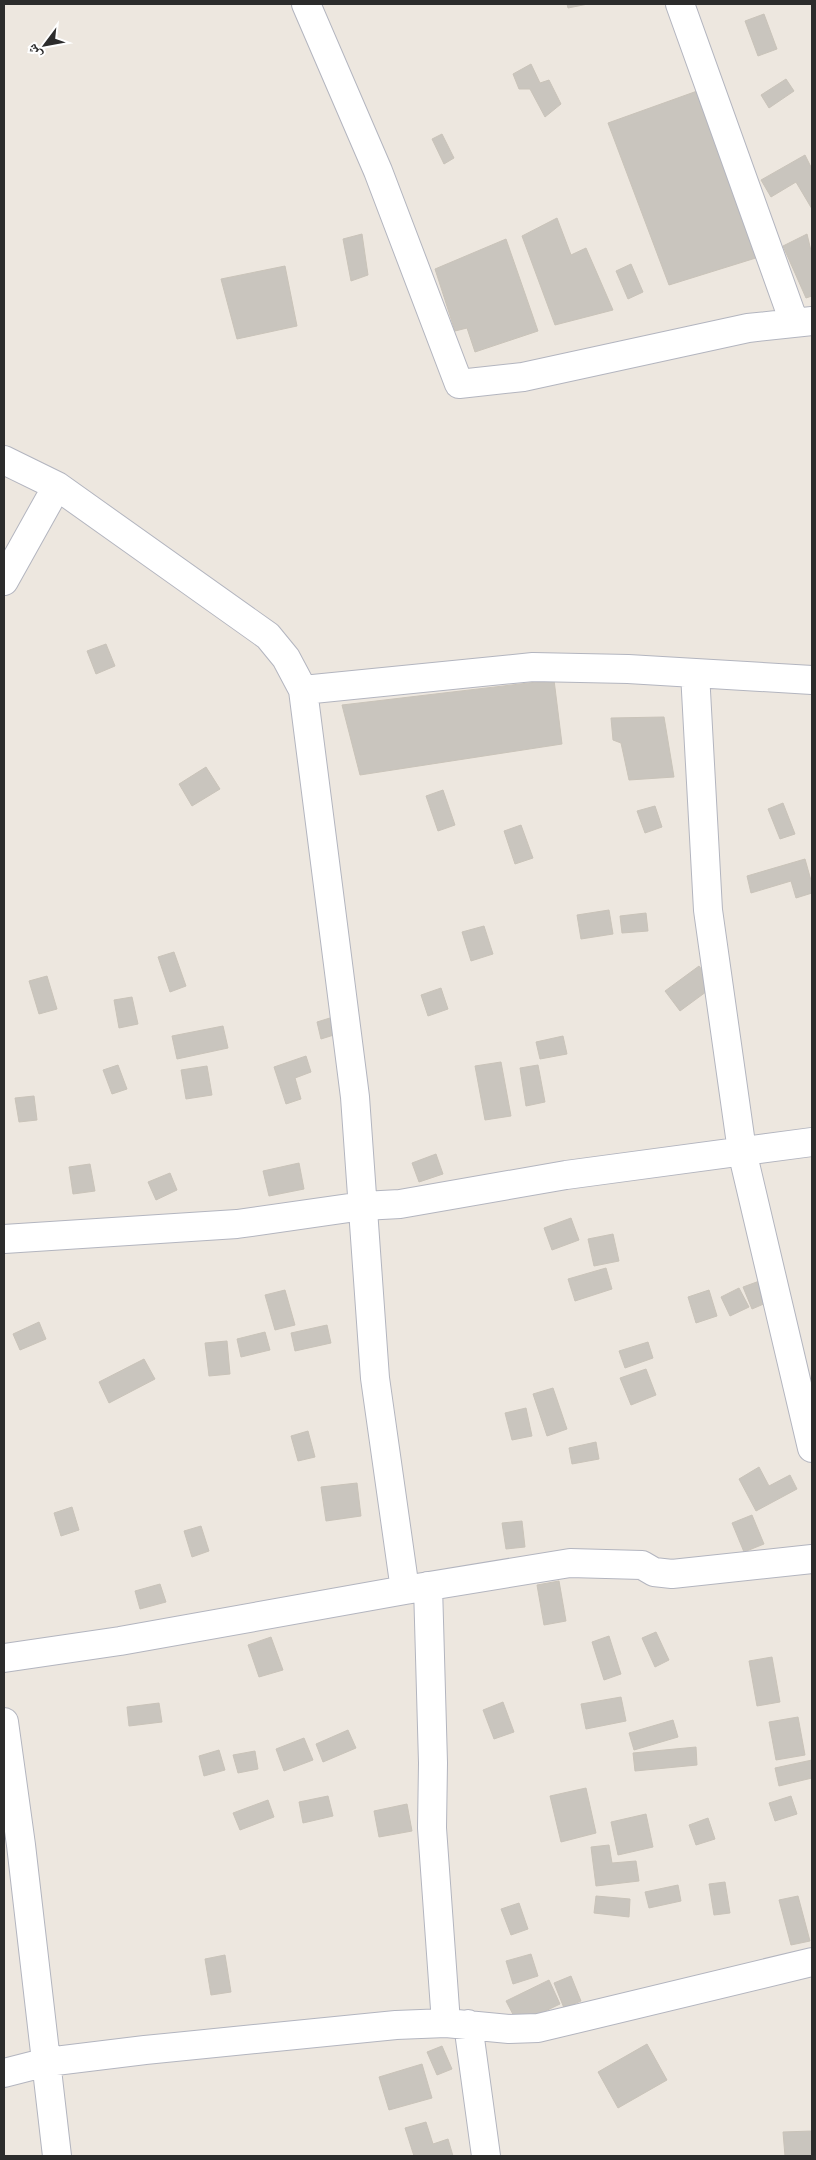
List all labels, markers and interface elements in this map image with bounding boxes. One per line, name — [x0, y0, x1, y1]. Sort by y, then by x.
north arrow — [20, 20, 70, 70]
text: ش — [23, 41, 46, 62]

